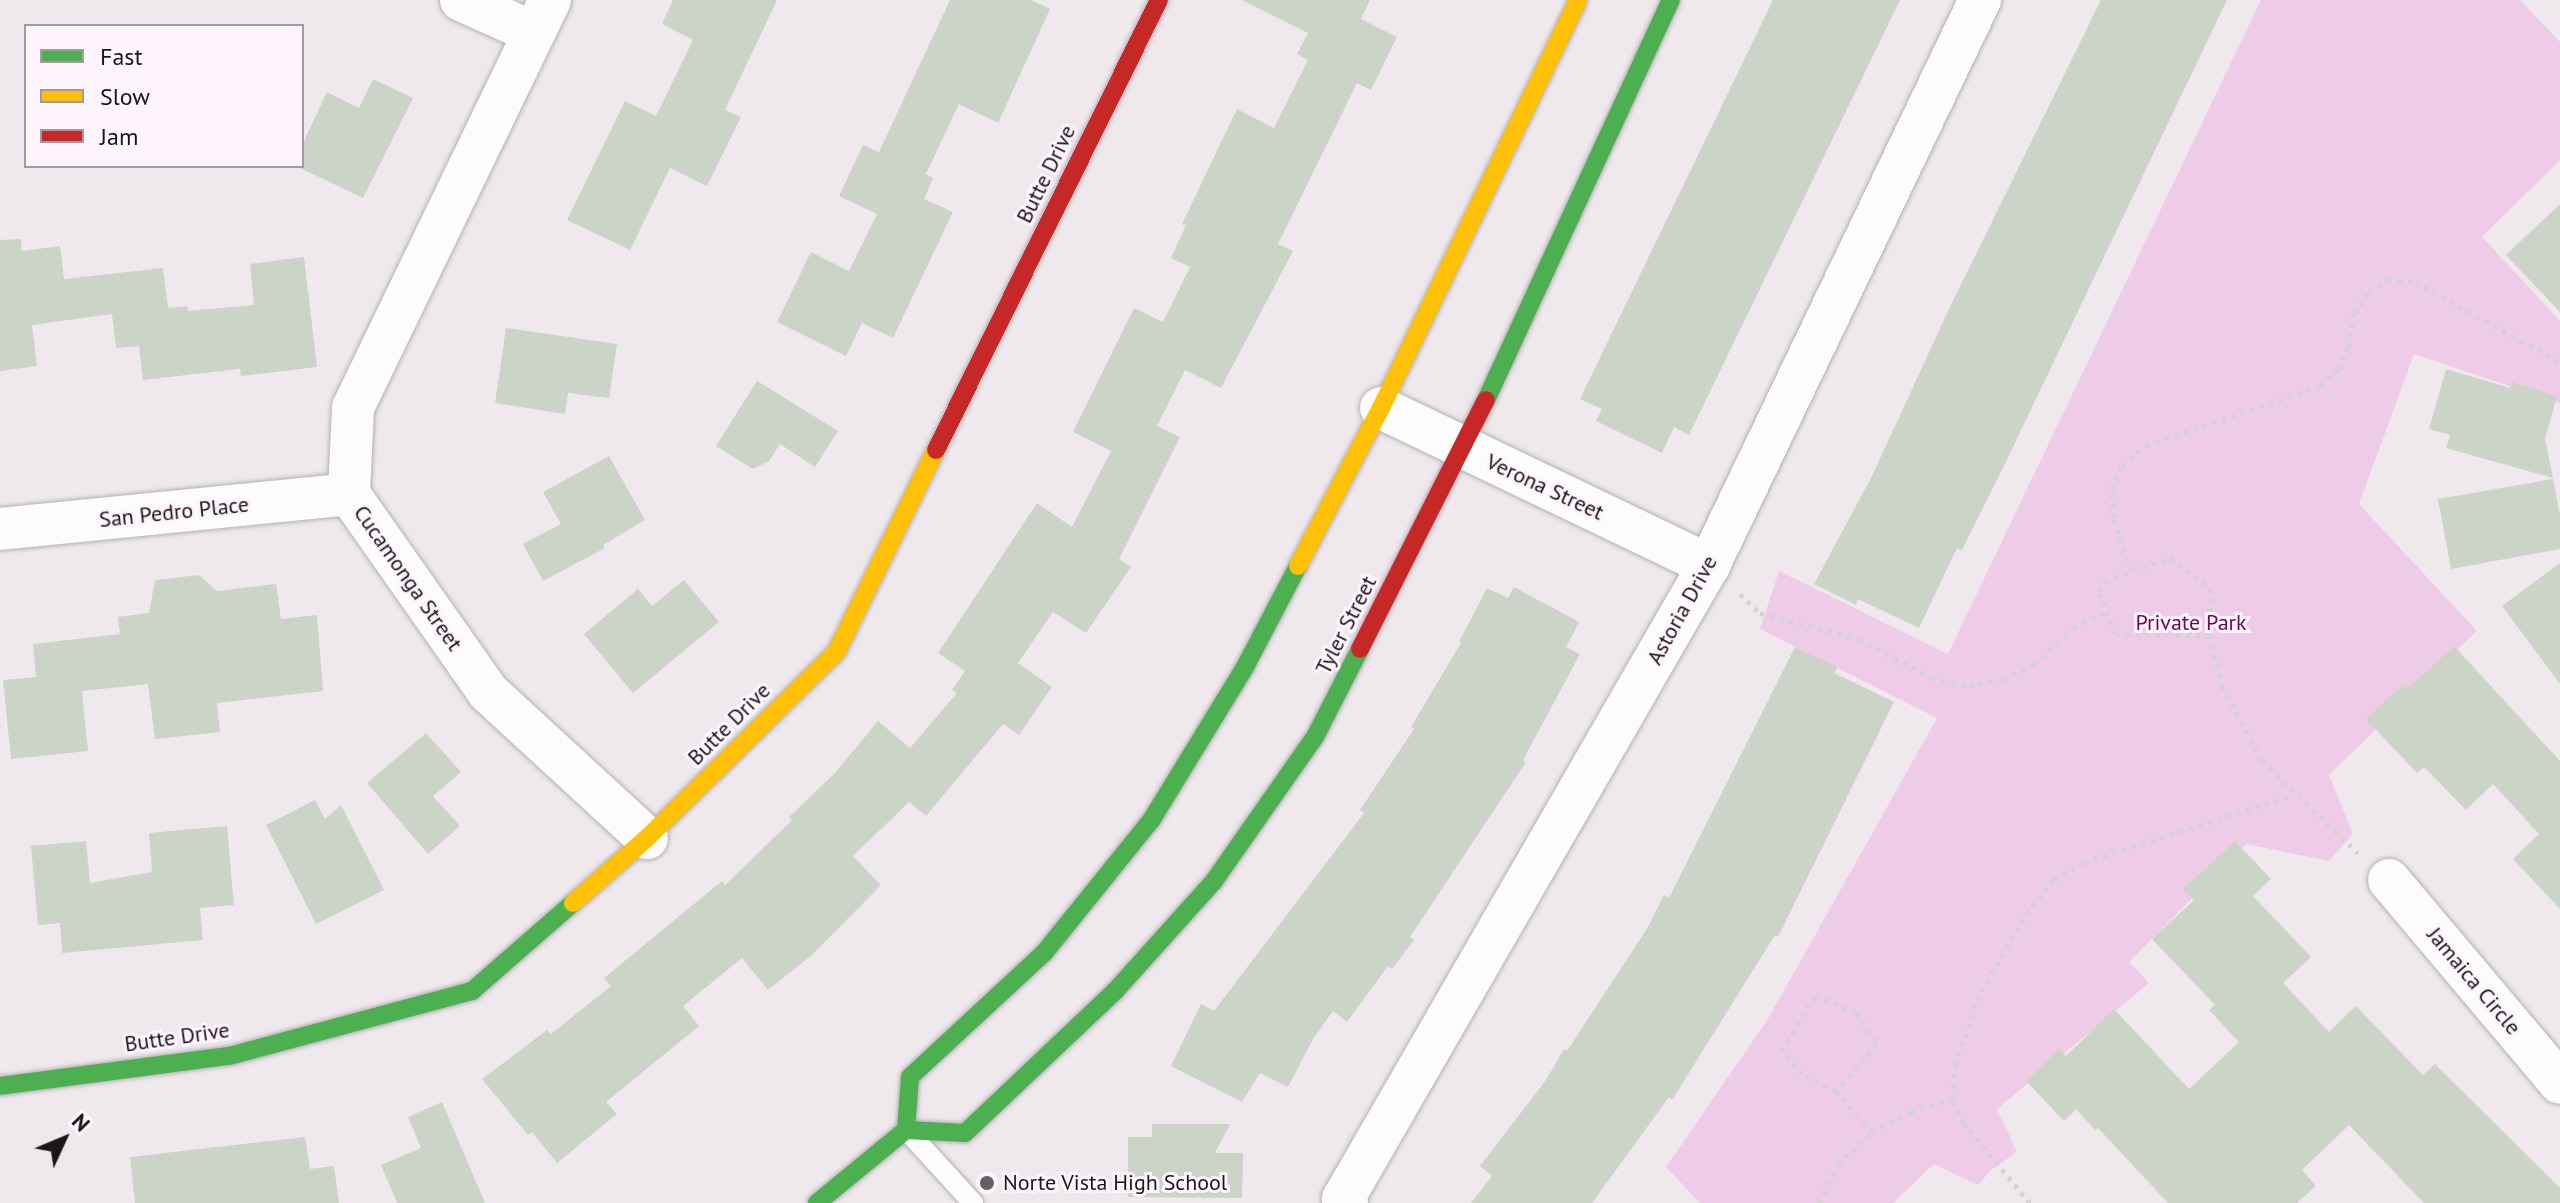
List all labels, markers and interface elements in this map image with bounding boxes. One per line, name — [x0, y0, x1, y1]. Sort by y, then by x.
legend — [24, 24, 304, 168]
text: Fast — [100, 41, 143, 72]
text: Slow — [100, 81, 150, 112]
text: Jam — [100, 121, 138, 152]
street label: Butte Drive — [1011, 121, 1081, 227]
street label: Verona Street — [1482, 448, 1608, 526]
street label: San Pedro Place — [98, 491, 250, 533]
street label: Cucamonga Street — [348, 500, 468, 656]
street label: Astoria Drive — [1641, 551, 1723, 669]
street label: Tyler Street — [1310, 571, 1382, 679]
park label: Private Park — [2135, 610, 2247, 636]
street label: Butte Drive — [682, 677, 776, 771]
street label: Jamaica Circle — [2421, 922, 2527, 1040]
street label: Butte Drive — [123, 1017, 231, 1057]
north arrow — [24, 1099, 104, 1179]
text: N — [66, 1107, 96, 1137]
place label: Norte Vista High School — [1003, 1170, 1228, 1196]
marker: Norte Vista High School — [978, 1174, 996, 1192]

